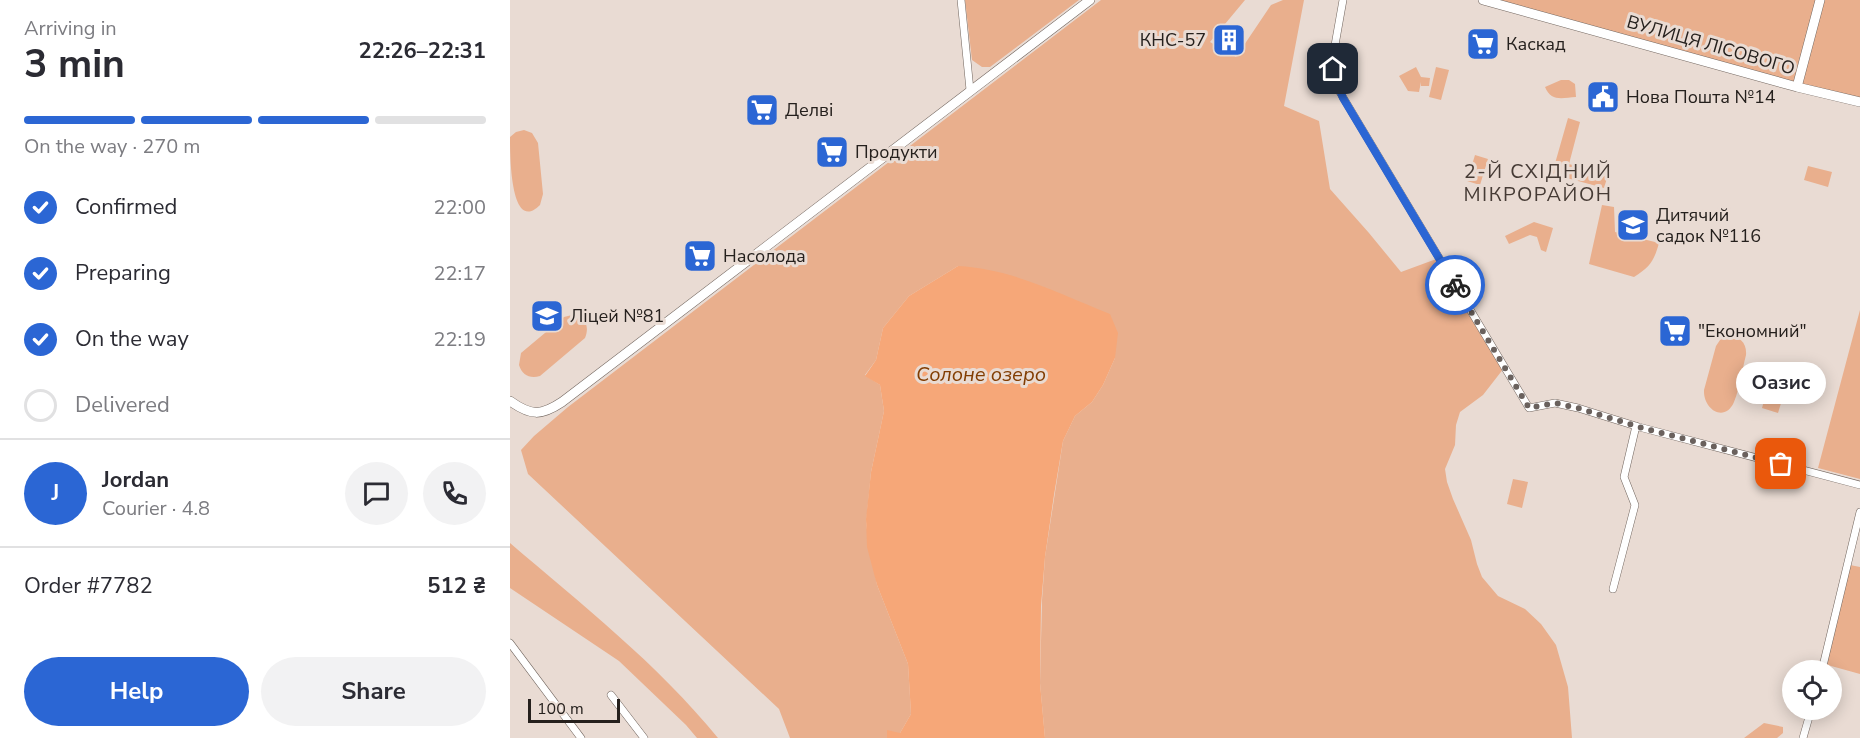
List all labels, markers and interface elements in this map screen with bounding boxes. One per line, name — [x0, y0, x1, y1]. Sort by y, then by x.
street label: ВУЛИЦЯ ЛІСОВОГО — [1624, 10, 1798, 80]
text: Arriving in — [24, 15, 117, 42]
building icon: КНС-57 — [1211, 22, 1247, 58]
supermarket icon: Каскад — [1465, 26, 1501, 62]
place label: КНС-57 — [1140, 28, 1206, 52]
place label: Каскад — [1506, 32, 1566, 56]
text: 22:26–22:31 — [358, 36, 486, 66]
text: 3 min — [24, 38, 125, 91]
pin — [1307, 43, 1358, 94]
icon: home — [1316, 52, 1349, 85]
public building icon: Нова Пошта №14 — [1585, 79, 1621, 115]
place label: Нова Пошта №14 — [1626, 85, 1776, 109]
supermarket icon: Делві — [744, 92, 780, 128]
place label: Делві — [785, 98, 833, 122]
text: On the way · 270 m — [24, 133, 200, 160]
supermarket icon: Продукти — [814, 134, 850, 170]
place label: Продукти — [855, 140, 938, 164]
district label: 2-Й СХІДНИЙ МІКРОРАЙОН — [1464, 158, 1612, 208]
icon: check — [24, 191, 57, 224]
text: Confirmed — [75, 192, 177, 222]
text: 22:00 — [433, 194, 486, 221]
place label: Дитячий садок №116 — [1656, 203, 1761, 248]
school or university icon: Дитячий садок №116 — [1615, 207, 1651, 243]
supermarket icon: Насолода — [682, 238, 718, 274]
place label: Насолода — [723, 244, 806, 268]
courier — [1425, 255, 1485, 315]
icon: check — [24, 257, 57, 290]
text: Preparing — [75, 258, 171, 288]
text: 22:17 — [433, 260, 486, 287]
icon: bike — [1439, 269, 1472, 302]
school or university icon: Ліцей №81 — [529, 298, 565, 334]
place label: Ліцей №81 — [570, 304, 664, 328]
supermarket icon: "Економний" — [1657, 313, 1693, 349]
place label: "Економний" — [1698, 319, 1806, 343]
icon: check — [24, 323, 57, 356]
text: On the way — [75, 324, 189, 354]
text: 22:19 — [433, 326, 486, 353]
water label: Солоне озеро — [916, 361, 1046, 388]
callout: Оазис — [1736, 362, 1826, 404]
text: Оазис — [1751, 369, 1811, 396]
text: Delivered — [75, 390, 170, 420]
pin — [1755, 438, 1806, 489]
icon: bag — [1764, 447, 1797, 480]
button: chat — [345, 462, 408, 525]
button: phone — [423, 462, 486, 525]
text: Jordan — [102, 465, 169, 495]
text: J — [52, 478, 59, 508]
text: Courier · 4.8 — [102, 495, 210, 522]
text: Order #7782 — [24, 571, 153, 601]
text: 512 ₴ — [427, 571, 486, 601]
button: Help — [24, 657, 249, 726]
button: Share — [261, 657, 486, 726]
map controls — [1782, 660, 1842, 720]
button: locate — [1782, 660, 1842, 720]
scale bar — [528, 696, 620, 724]
text: 100 m — [537, 698, 584, 720]

